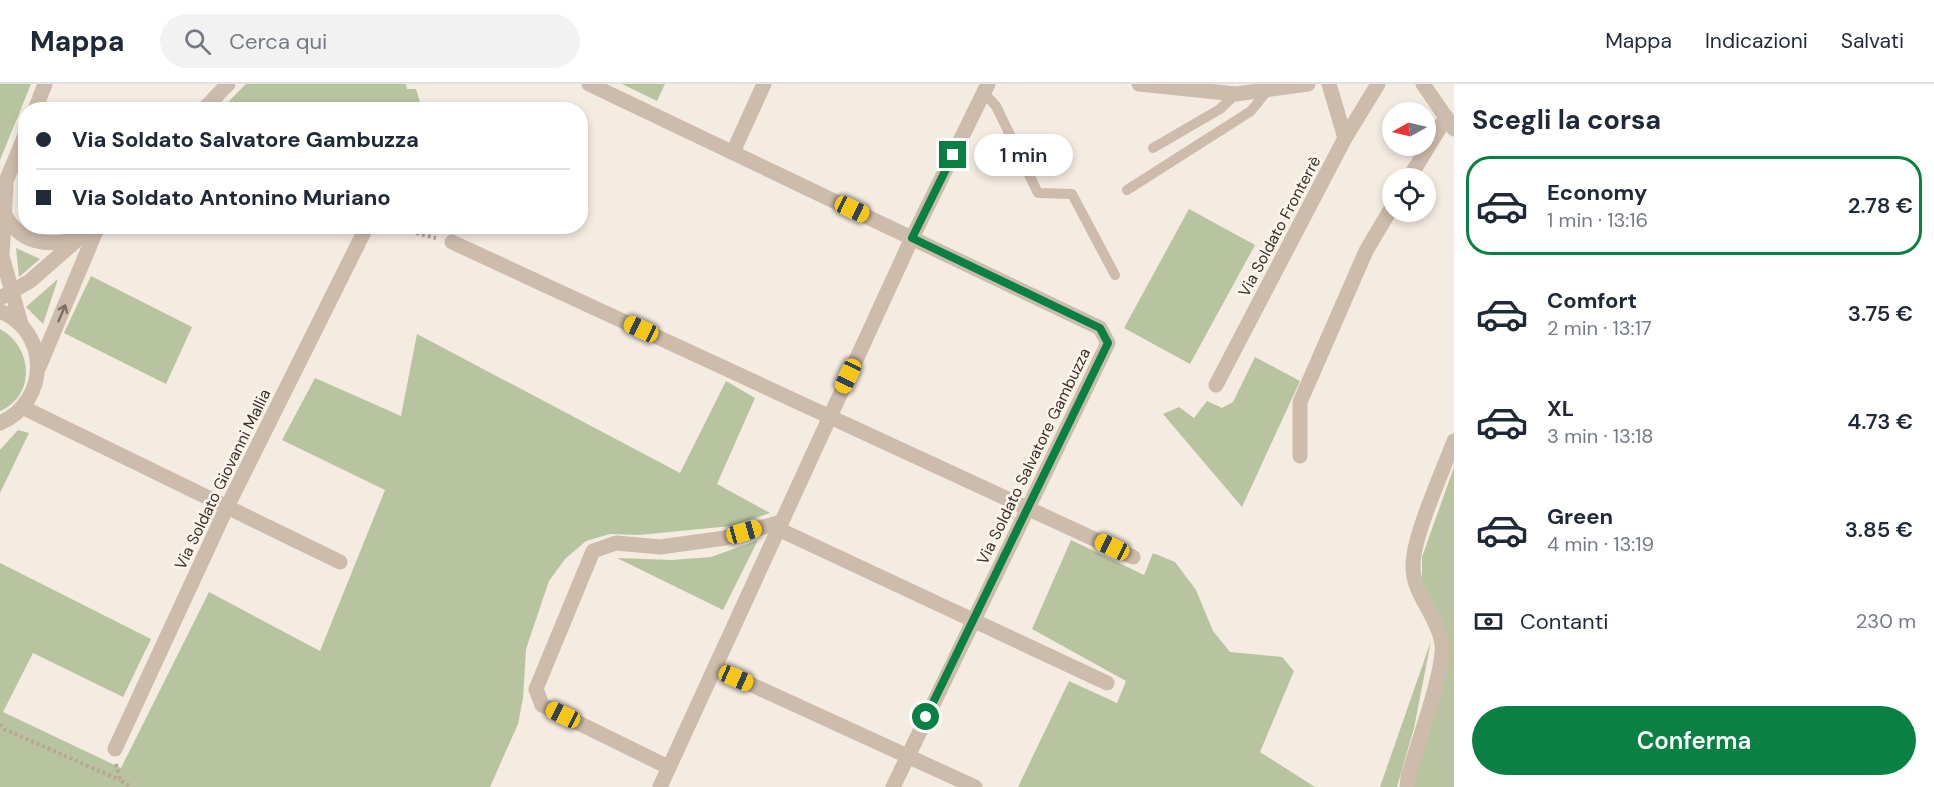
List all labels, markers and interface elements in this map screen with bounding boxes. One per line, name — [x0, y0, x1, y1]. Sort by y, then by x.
search box — [160, 14, 580, 68]
text: Mappa — [30, 23, 124, 60]
icon: search — [181, 25, 214, 58]
text: Cerca qui — [229, 27, 327, 56]
text: Mappa — [1605, 27, 1672, 55]
text: Indicazioni — [1705, 27, 1808, 55]
text: Salvati — [1841, 27, 1904, 55]
north arrow — [1382, 102, 1436, 156]
map controls — [1382, 102, 1436, 222]
text: Scegli la corsa — [1472, 102, 1661, 137]
text: Via Soldato Salvatore Gambuzza — [72, 125, 419, 154]
callout: 1 min — [974, 134, 1073, 176]
route end — [939, 141, 966, 168]
text: 1 min — [1000, 142, 1047, 168]
street label: Via Soldato Fronterrè — [1233, 152, 1326, 300]
button: locate — [1382, 168, 1436, 222]
text: Economy — [1547, 178, 1647, 207]
icon: car — [1475, 179, 1529, 233]
text: Via Soldato Antonino Muriano — [72, 183, 391, 212]
text: 2.78 € — [1848, 191, 1913, 220]
car — [832, 193, 872, 225]
text: 1 min · 13:16 — [1547, 207, 1648, 233]
text: Comfort — [1547, 286, 1637, 315]
icon: car — [1475, 287, 1529, 341]
text: 3.75 € — [1848, 299, 1913, 328]
one-way arrow — [57, 304, 68, 323]
car — [621, 313, 661, 345]
text: 2 min · 13:17 — [1547, 315, 1652, 341]
street label: Via Soldato Salvatore Gambuzza — [972, 345, 1095, 568]
car — [832, 356, 864, 396]
street label: Via Soldato Giovanni Mallia — [170, 386, 275, 573]
text: XL — [1547, 394, 1574, 423]
icon: car — [1475, 395, 1529, 449]
text: 4.73 € — [1847, 407, 1913, 436]
text: 3 min · 13:18 — [1547, 423, 1653, 449]
text: Green — [1547, 502, 1613, 531]
icon: car — [1475, 503, 1529, 557]
text: 3.85 € — [1845, 515, 1913, 544]
car — [724, 518, 764, 546]
car — [1092, 531, 1132, 563]
text: 4 min · 13:19 — [1547, 531, 1654, 557]
icon: cash — [1472, 605, 1505, 638]
text: Contanti — [1520, 607, 1609, 636]
text: 230 m — [1856, 608, 1916, 634]
car — [716, 662, 756, 694]
car — [543, 699, 583, 731]
route start — [912, 703, 939, 730]
button: Conferma — [1472, 706, 1916, 775]

